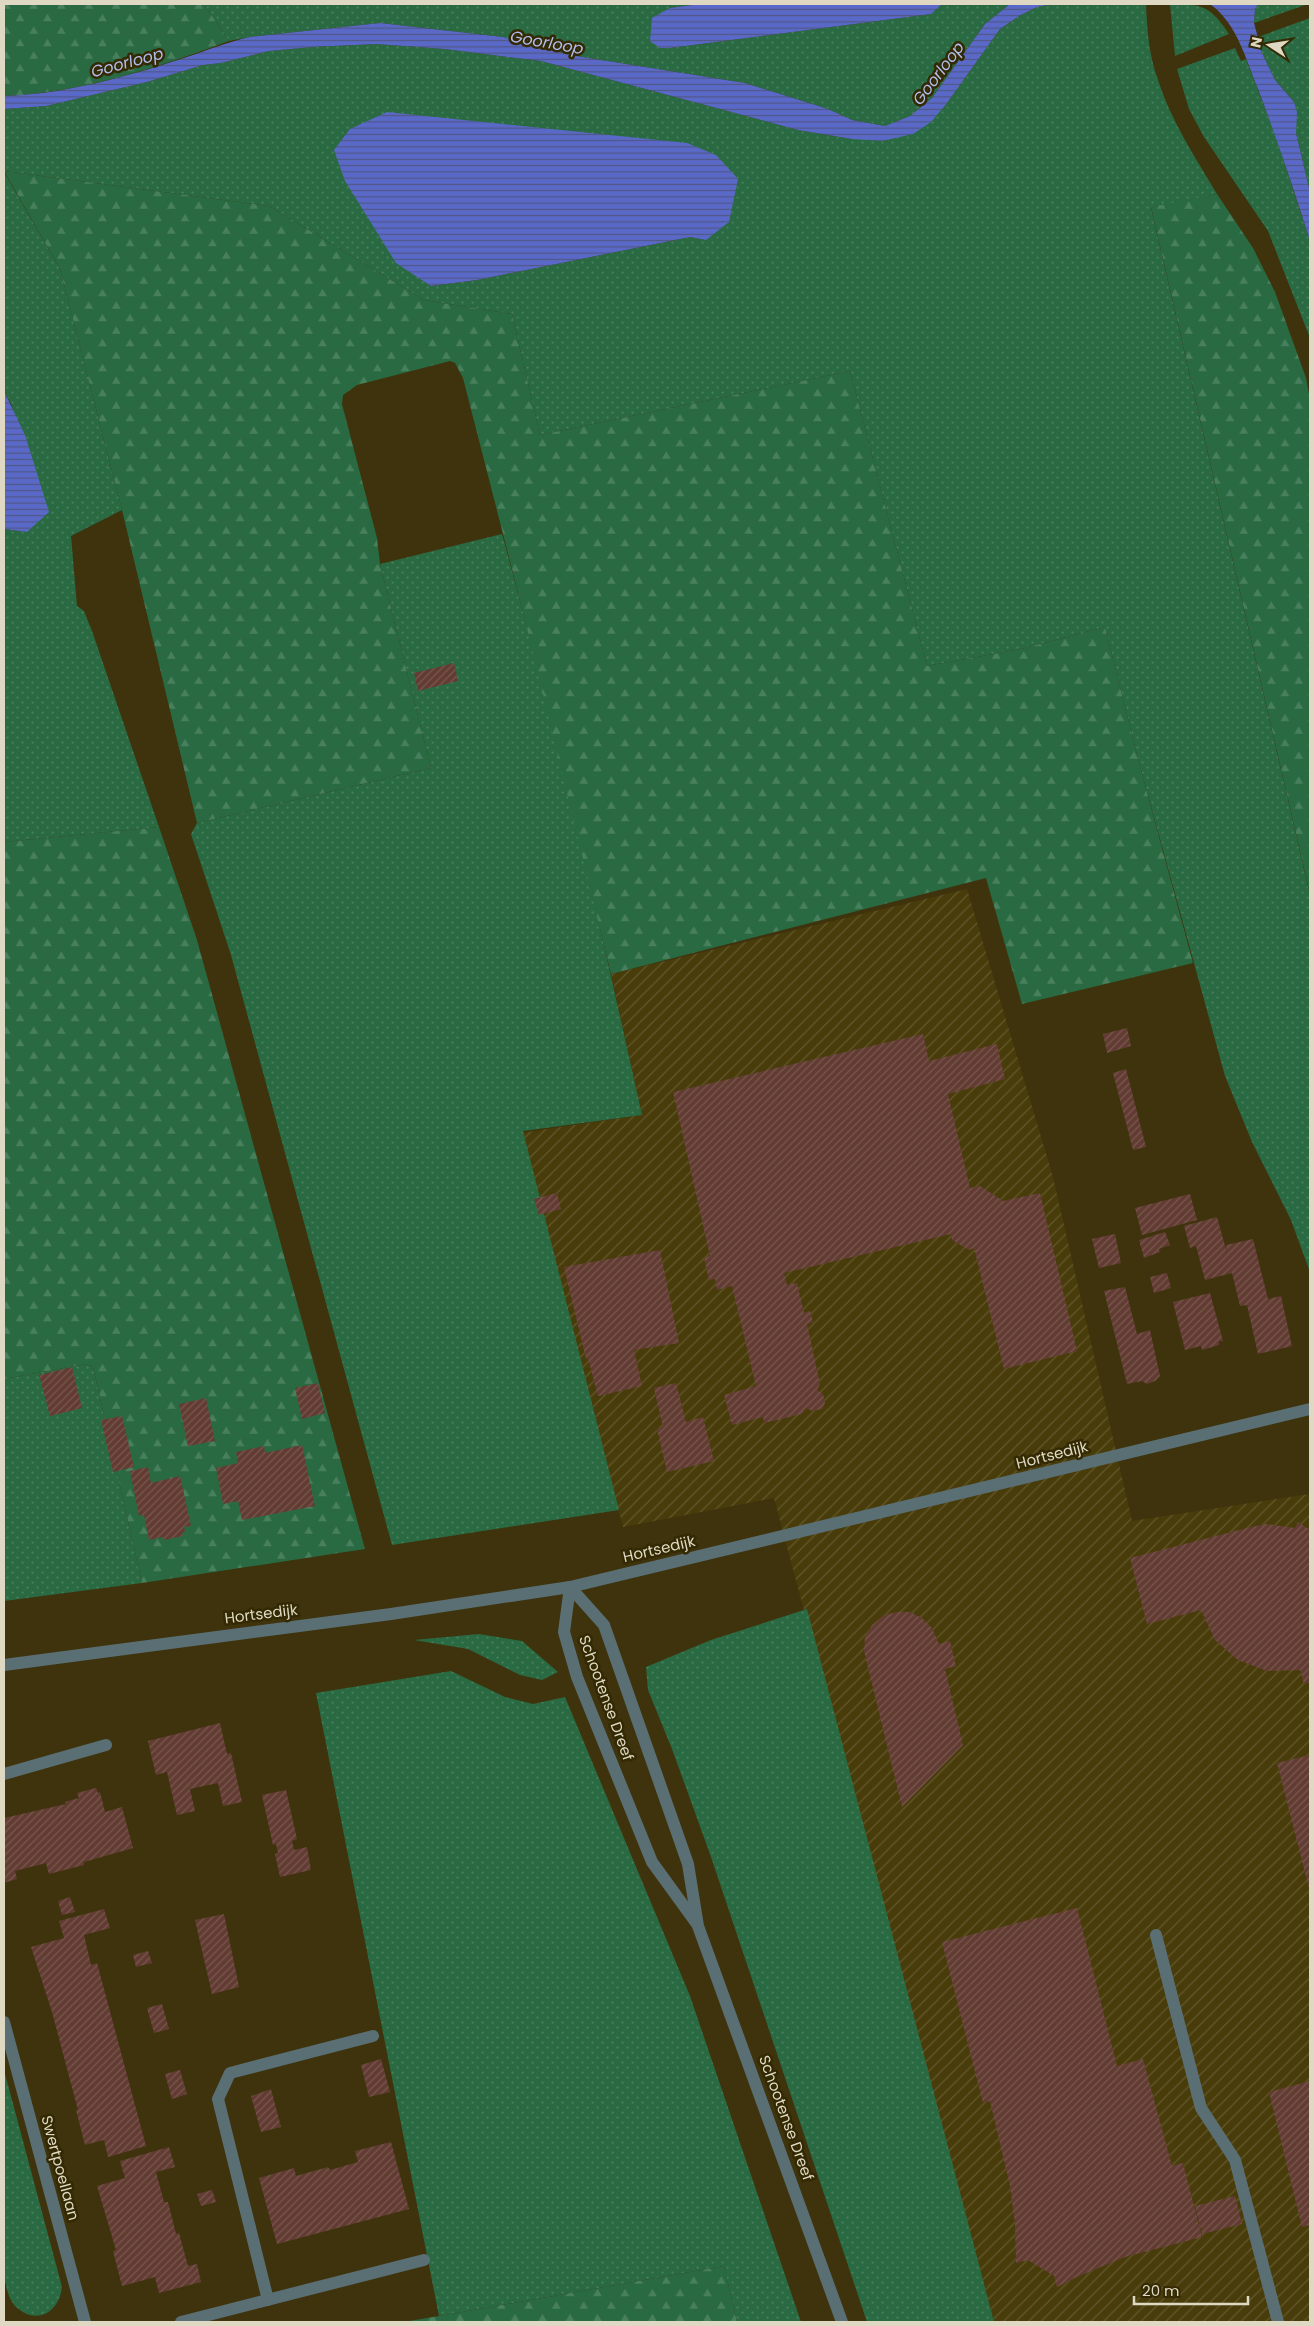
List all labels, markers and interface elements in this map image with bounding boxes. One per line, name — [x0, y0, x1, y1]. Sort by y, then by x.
north arrow — [1244, 20, 1294, 70]
water label: Goorloop — [508, 25, 586, 60]
text: N — [1245, 35, 1267, 50]
water label: Goorloop — [907, 37, 970, 110]
water label: Goorloop — [88, 42, 166, 83]
street label: Hortsedijk — [1014, 1435, 1090, 1474]
street label: Hortsedijk — [621, 1530, 697, 1567]
street label: Hortsedijk — [223, 1599, 299, 1628]
street label: Schootense Dreef — [574, 1632, 639, 1763]
street label: Schootense Dreef — [754, 2052, 819, 2183]
street label: Swertpoellaan — [36, 2113, 85, 2223]
scale bar — [1134, 2274, 1248, 2306]
text: 20 m — [1142, 2280, 1180, 2301]

